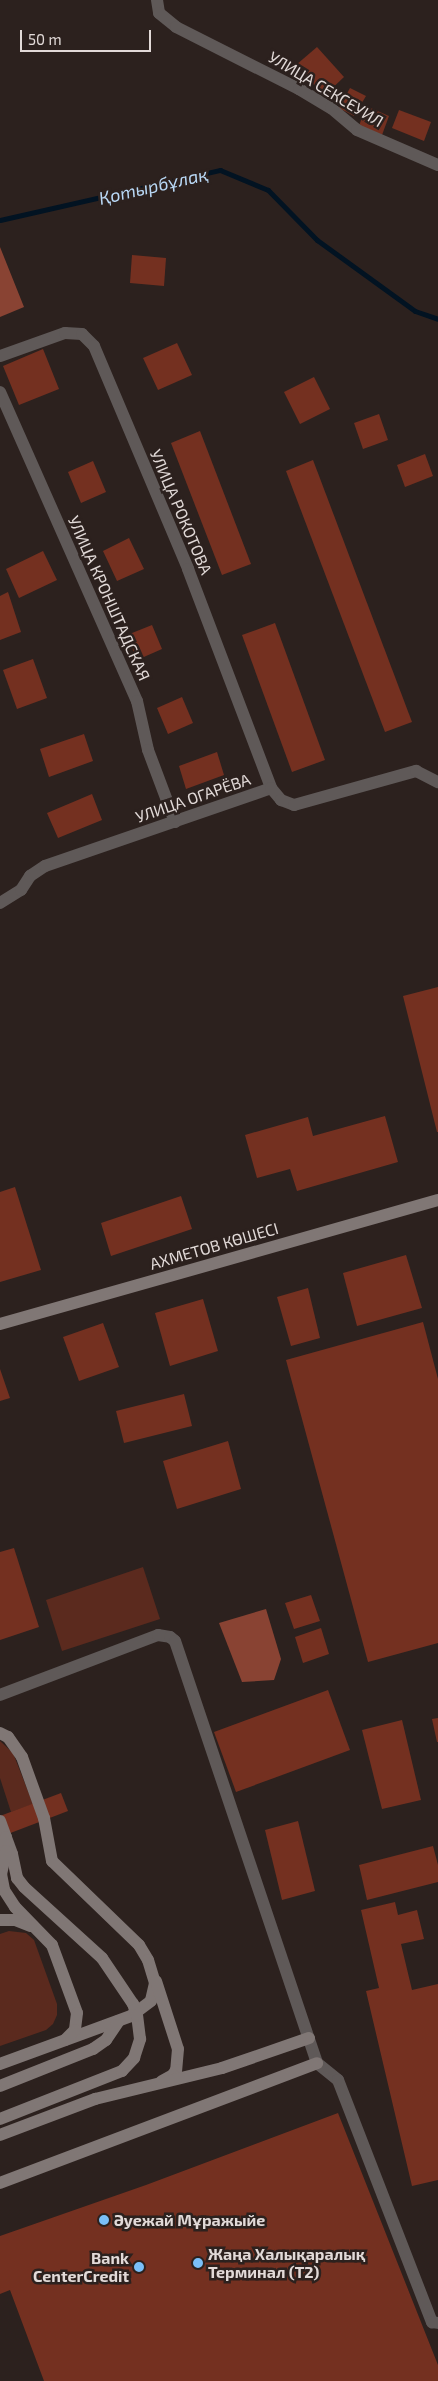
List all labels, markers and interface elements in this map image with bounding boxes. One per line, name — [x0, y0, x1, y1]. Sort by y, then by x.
scale bar — [22, 20, 154, 52]
text: 50 m — [28, 30, 62, 48]
street label: УЛИЦА СЕКСЕУИЛ — [265, 47, 387, 131]
water label: Қотырбұлақ — [96, 163, 210, 209]
street label: УЛИЦА РОКОТОВА — [146, 447, 216, 577]
street label: УЛИЦА КРОНШТАДСКАЯ — [64, 513, 154, 683]
street label: УЛИЦА ОГАРЁВА — [133, 769, 253, 827]
street label: АХМЕТОВ КӨШЕСІ — [147, 1218, 281, 1274]
place label: Әуежай Мұражыйе — [114, 2210, 265, 2230]
marker: Әуежай Мұражыйе — [98, 2214, 110, 2226]
place label: Жаңа Халықаралық Терминал (Т2) — [208, 2244, 365, 2282]
place label: Bank CenterCredit — [33, 2248, 129, 2286]
marker: Жаңа Халықаралық Терминал (Т2) — [192, 2257, 204, 2269]
marker: Bank CenterCredit — [133, 2261, 145, 2273]

